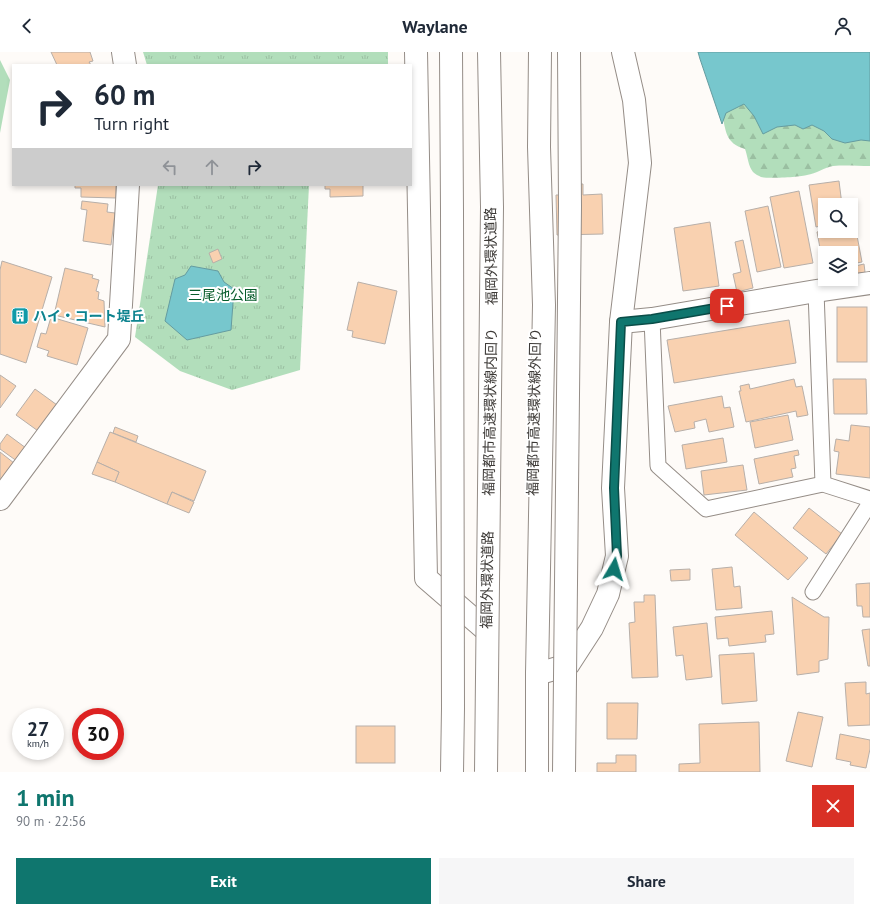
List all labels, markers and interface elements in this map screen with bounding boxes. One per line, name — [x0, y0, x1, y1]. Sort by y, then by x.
icon: back — [16, 15, 38, 37]
text: Waylane — [402, 15, 468, 38]
icon: person — [832, 15, 854, 37]
text: 60 m — [94, 76, 155, 113]
icon: right — [28, 80, 80, 132]
text: Turn right — [94, 112, 169, 135]
icon: left — [159, 156, 181, 178]
icon: ahead — [201, 156, 223, 178]
icon: right — [243, 156, 265, 178]
map controls — [818, 198, 858, 286]
button: search — [818, 198, 858, 238]
street label: 福岡外環状道路 — [481, 207, 501, 305]
button: layers — [818, 246, 858, 286]
park label: 三尾池公園 — [188, 286, 258, 304]
pin — [710, 289, 744, 323]
icon: arrive — [716, 295, 738, 317]
building icon: ハイ・コート堤丘 — [10, 306, 30, 326]
place label: ハイ・コート堤丘 — [33, 307, 145, 325]
street label: 福岡都市高速環状線内回り — [480, 328, 500, 496]
street label: 福岡都市高速環状線外回り — [524, 328, 544, 496]
street label: 福岡外環状道路 — [477, 531, 497, 629]
position arrow — [593, 548, 635, 590]
speed limit sign: 30 — [72, 708, 124, 760]
text: 27 — [27, 716, 49, 742]
text: km/h — [27, 737, 49, 750]
text: 1 min — [16, 782, 75, 813]
button: close — [812, 785, 854, 827]
text: 90 m · 22:56 — [16, 813, 86, 830]
button: Exit — [16, 858, 431, 904]
button: Share — [439, 858, 854, 904]

